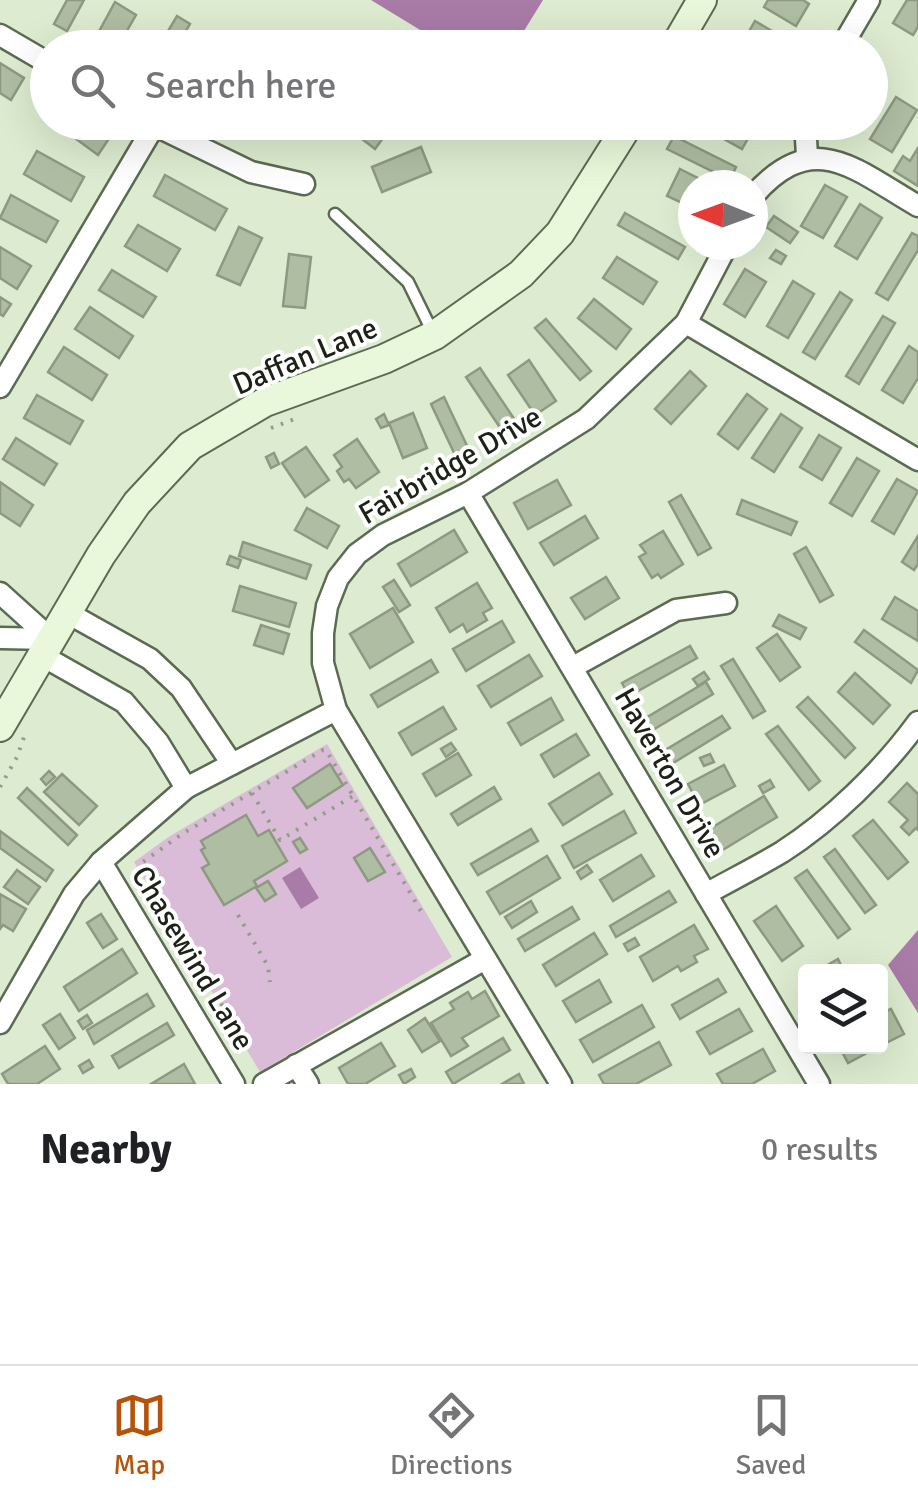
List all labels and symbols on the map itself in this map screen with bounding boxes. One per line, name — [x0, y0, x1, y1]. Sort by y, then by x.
north arrow — [678, 170, 768, 260]
street label: Daffan Lane — [227, 309, 383, 404]
street label: Fairbridge Drive — [352, 398, 548, 533]
street label: Haverton Drive — [606, 681, 733, 865]
street label: Chasewind Lane — [123, 859, 262, 1057]

